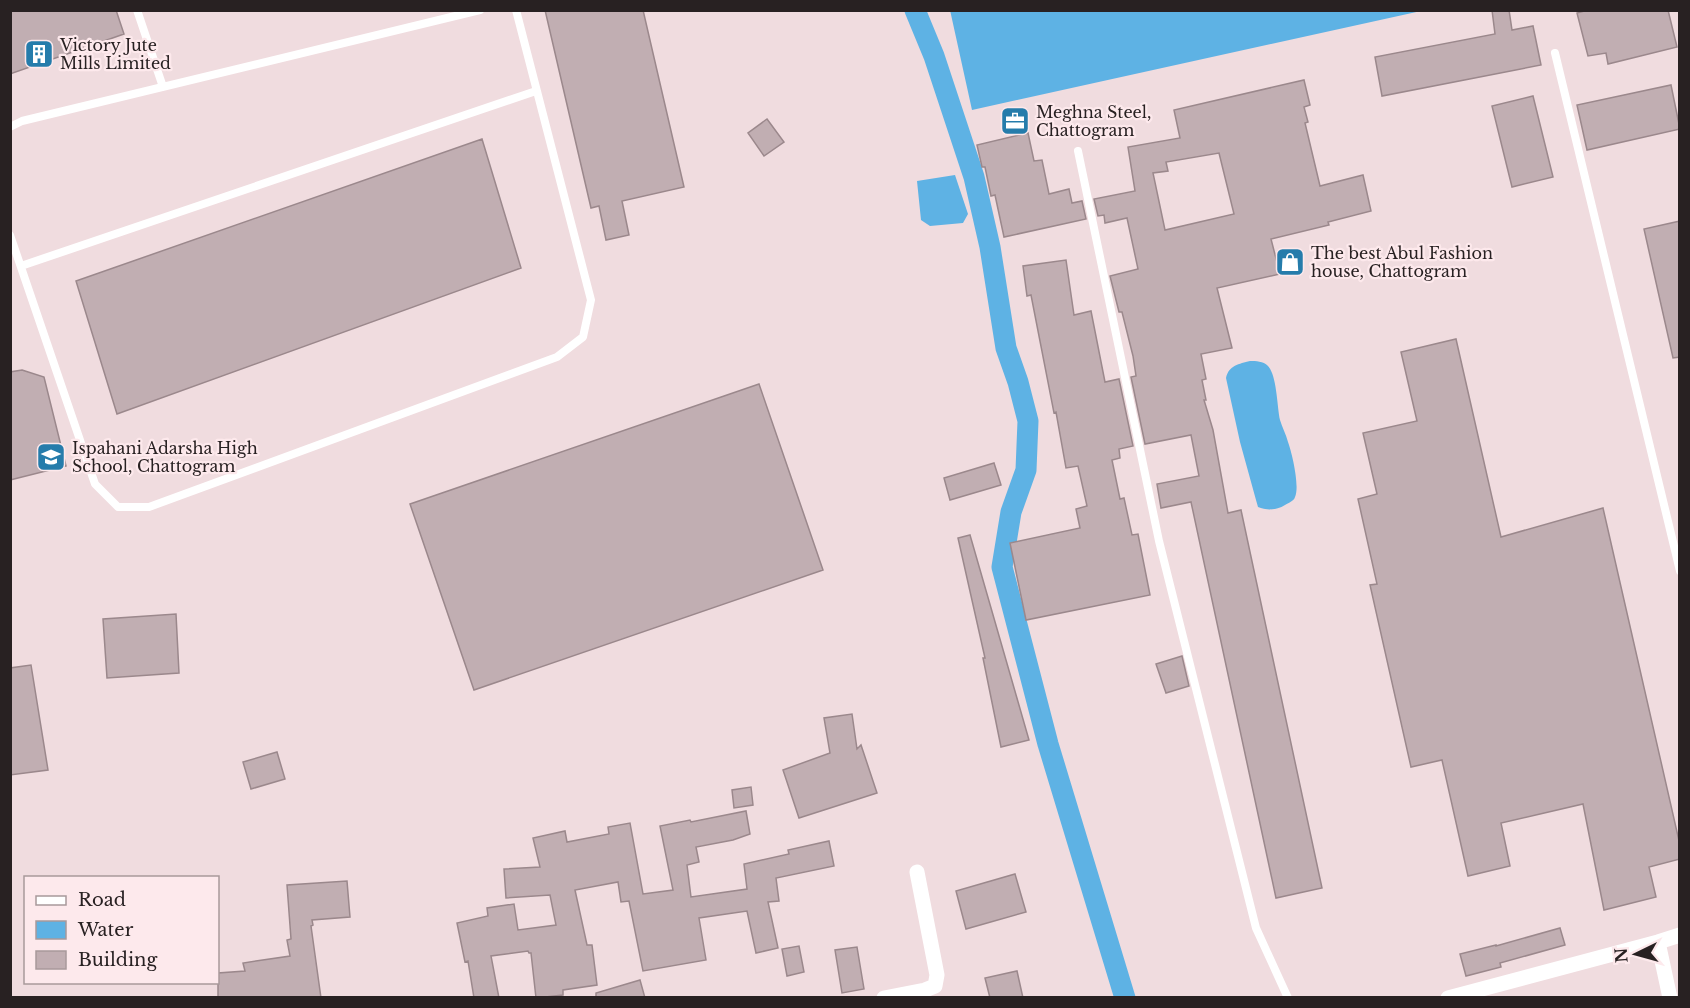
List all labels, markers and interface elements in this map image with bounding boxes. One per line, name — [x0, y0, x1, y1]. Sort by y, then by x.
place label: Victory Jute Mills Limited — [59, 35, 171, 73]
building icon: Victory Jute Mills Limited — [23, 38, 55, 70]
place label: Meghna Steel, Chattogram — [1036, 102, 1151, 140]
office icon: Meghna Steel, Chattogram — [999, 105, 1031, 137]
place label: The best Abul Fashion house, Chattogram — [1311, 243, 1493, 281]
shop icon: The best Abul Fashion house, Chattogram — [1274, 246, 1306, 278]
place label: Ispahani Adarsha High School, Chattogram — [72, 438, 258, 476]
school or university icon: Ispahani Adarsha High School, Chattogram — [35, 441, 67, 473]
legend — [24, 876, 219, 984]
text: Road — [78, 889, 126, 911]
text: Water — [77, 919, 134, 941]
north arrow — [1606, 924, 1666, 984]
text: N — [1610, 947, 1632, 964]
text: Building — [78, 949, 157, 971]

